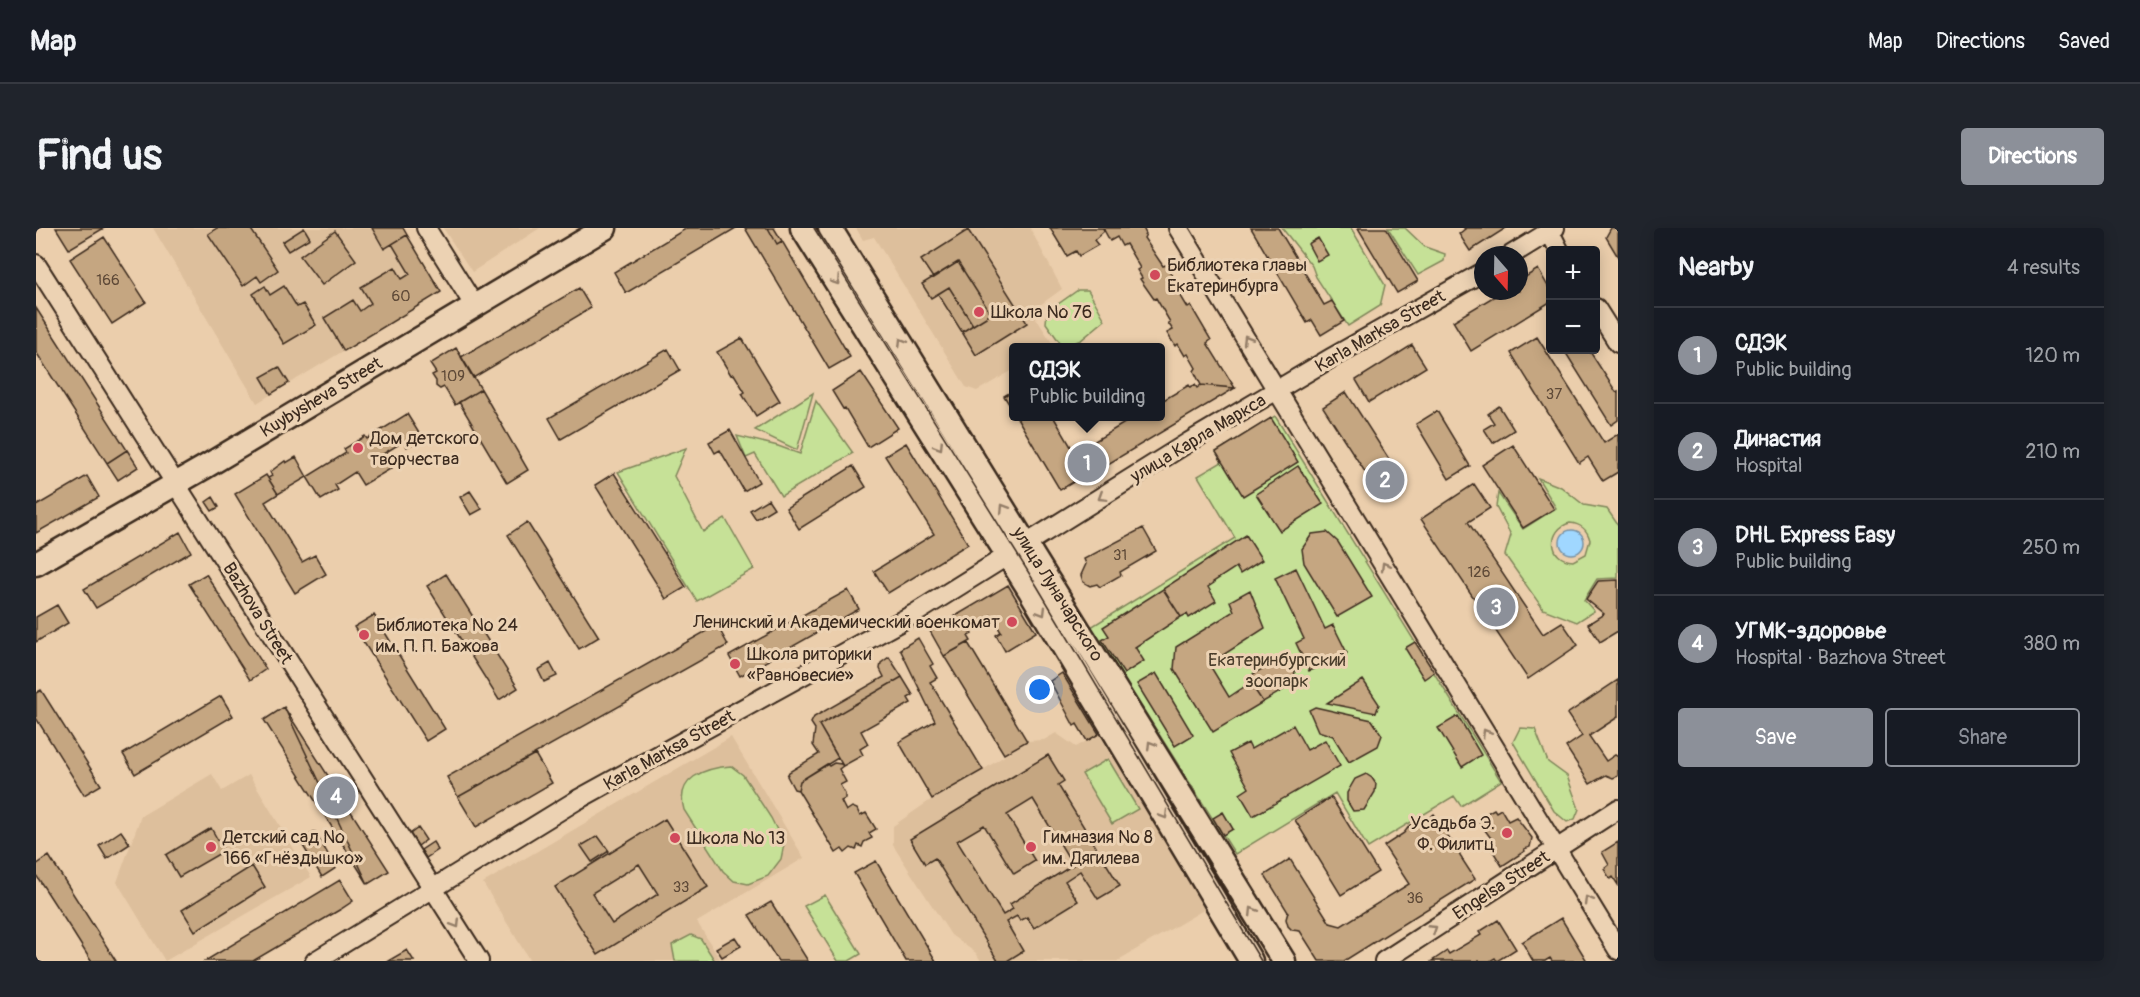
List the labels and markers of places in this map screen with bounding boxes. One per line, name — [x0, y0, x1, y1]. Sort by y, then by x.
place label: Библиотека главы Екатеринбурга — [1167, 254, 1307, 298]
marker: Библиотека главы Екатеринбурга — [1148, 268, 1162, 282]
place label: Школа № 76 — [991, 301, 1092, 324]
marker: Школа № 76 — [972, 305, 986, 319]
place label: Дом детского творчества — [369, 427, 479, 471]
pin: 1 — [1068, 440, 1106, 486]
marker: Дом детского творчества — [351, 441, 365, 455]
pin: 2 — [1366, 458, 1404, 502]
pin: 3 — [1476, 584, 1516, 629]
place label: Ленинский и Академический военкомат — [692, 611, 1000, 634]
place label: Библиотека № 24 им. П. П. Бажова — [376, 614, 519, 658]
marker: Ленинский и Академический военкомат — [1005, 615, 1019, 629]
marker: Библиотека № 24 им. П. П. Бажова — [357, 628, 371, 642]
place label: Школа риторики «Равновесие» — [747, 643, 871, 687]
marker: Школа риторики «Равновесие» — [728, 657, 742, 671]
pin: 4 — [316, 774, 356, 818]
place label: Усадьба Э. Ф. Филитц — [1410, 812, 1495, 856]
place label: Детский сад № 166 «Гнёздышко» — [222, 826, 363, 870]
place label: Гимназия № 8 им. Дягилева — [1043, 826, 1153, 870]
marker: Усадьба Э. Ф. Филитц — [1500, 826, 1514, 840]
place label: Школа № 13 — [687, 827, 785, 850]
marker: Школа № 13 — [668, 831, 682, 845]
marker: Детский сад № 166 «Гнёздышко» — [204, 840, 218, 854]
marker: Гимназия № 8 им. Дягилева — [1024, 840, 1038, 854]

